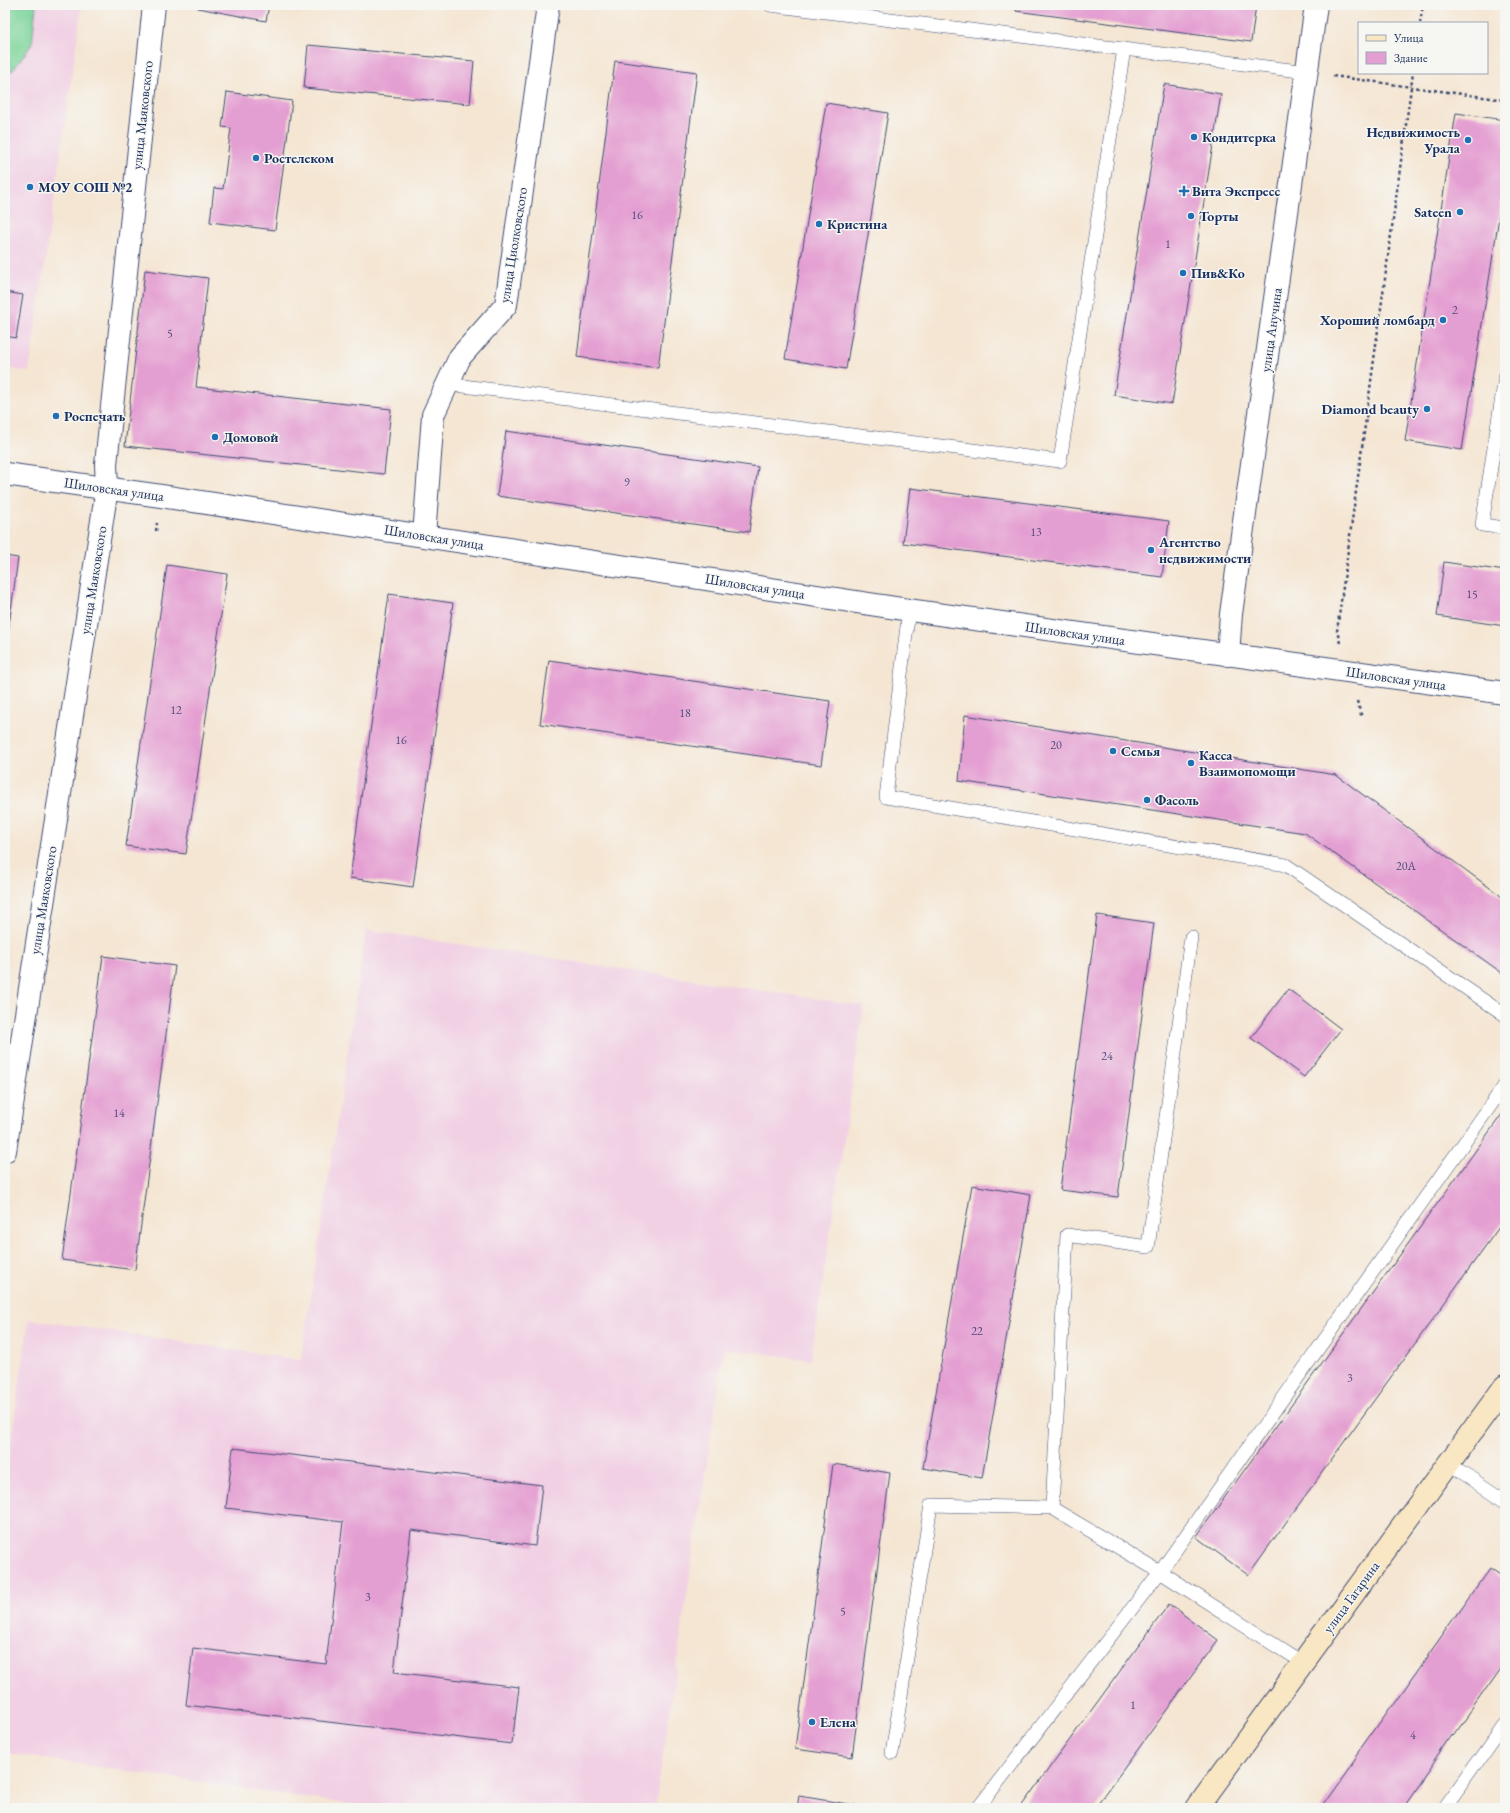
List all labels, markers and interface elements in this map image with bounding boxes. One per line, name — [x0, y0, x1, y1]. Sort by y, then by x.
legend — [1358, 22, 1488, 74]
text: Улица — [1393, 30, 1424, 46]
text: Здание — [1394, 50, 1428, 66]
street label: улица Маяковского — [127, 59, 157, 170]
place label: Недвижимость Урала — [1366, 123, 1461, 157]
place label: Кондитерка — [1202, 128, 1277, 146]
marker: Кондитерка — [1189, 132, 1199, 142]
marker: Недвижимость Урала — [1463, 135, 1473, 145]
place label: Ростелеком — [264, 149, 335, 167]
marker: Ростелеком — [251, 153, 261, 163]
place label: МОУ СОШ №2 — [38, 178, 133, 196]
marker: МОУ СОШ №2 — [25, 182, 35, 192]
place label: Вита Экспресс — [1192, 182, 1280, 200]
street label: улица Циолковского — [495, 186, 531, 304]
marker: Вита Экспресс — [1179, 186, 1189, 196]
place label: Sateen — [1414, 203, 1452, 221]
house number: 16 — [631, 207, 643, 223]
place label: Торты — [1199, 207, 1239, 225]
marker: Sateen — [1455, 207, 1465, 217]
marker: Торты — [1186, 211, 1196, 221]
place label: Кристина — [827, 215, 888, 233]
marker: Кристина — [814, 219, 824, 229]
house number: 1 — [1165, 236, 1171, 252]
place label: Пив&Ко — [1191, 264, 1245, 282]
marker: Пив&Ко — [1178, 268, 1188, 278]
street label: улица Анучина — [1256, 286, 1286, 373]
house number: 2 — [1452, 302, 1458, 318]
place label: Хороший ломбард — [1319, 311, 1436, 329]
marker: Хороший ломбард — [1438, 315, 1448, 325]
house number: 5 — [167, 325, 173, 341]
place label: Diamond beauty — [1321, 400, 1419, 418]
marker: Diamond beauty — [1422, 404, 1432, 414]
place label: Роспечать — [64, 407, 126, 425]
marker: Роспечать — [51, 411, 61, 421]
place label: Домовой — [223, 428, 279, 446]
marker: Домовой — [210, 432, 220, 442]
street label: Шиловская улица — [63, 473, 166, 505]
house number: 9 — [624, 474, 630, 490]
street label: Шиловская улица — [383, 520, 486, 554]
street label: улица Маяковского — [76, 524, 110, 636]
house number: 13 — [1030, 524, 1042, 540]
place label: Агентство недвижимости — [1158, 533, 1251, 567]
marker: Агентство недвижимости — [1146, 545, 1156, 555]
street label: Шиловская улица — [704, 569, 807, 603]
house number: 15 — [1466, 586, 1478, 602]
street label: Шиловская улица — [1024, 617, 1127, 649]
street label: Шиловская улица — [1345, 662, 1448, 694]
house number: 12 — [170, 702, 182, 718]
house number: 18 — [679, 705, 691, 721]
house number: 16 — [395, 732, 407, 748]
house number: 20 — [1050, 737, 1062, 753]
place label: Семья — [1121, 742, 1161, 760]
marker: Семья — [1108, 746, 1118, 756]
place label: Касса Взаимопомощи — [1199, 746, 1296, 780]
marker: Касса Взаимопомощи — [1186, 758, 1196, 768]
place label: Фасоль — [1155, 791, 1199, 809]
marker: Фасоль — [1142, 795, 1152, 805]
street label: улица Маяковского — [26, 844, 60, 956]
house number: 20А — [1396, 858, 1417, 874]
house number: 24 — [1101, 1048, 1113, 1064]
house number: 14 — [113, 1105, 125, 1121]
house number: 22 — [971, 1323, 983, 1339]
house number: 3 — [1347, 1370, 1353, 1386]
street label: улица Гагарина — [1319, 1557, 1383, 1637]
house number: 3 — [365, 1589, 371, 1605]
house number: 5 — [840, 1603, 846, 1619]
house number: 1 — [1130, 1697, 1136, 1713]
place label: Елена — [820, 1713, 857, 1731]
marker: Елена — [807, 1717, 817, 1727]
house number: 4 — [1410, 1727, 1416, 1743]

